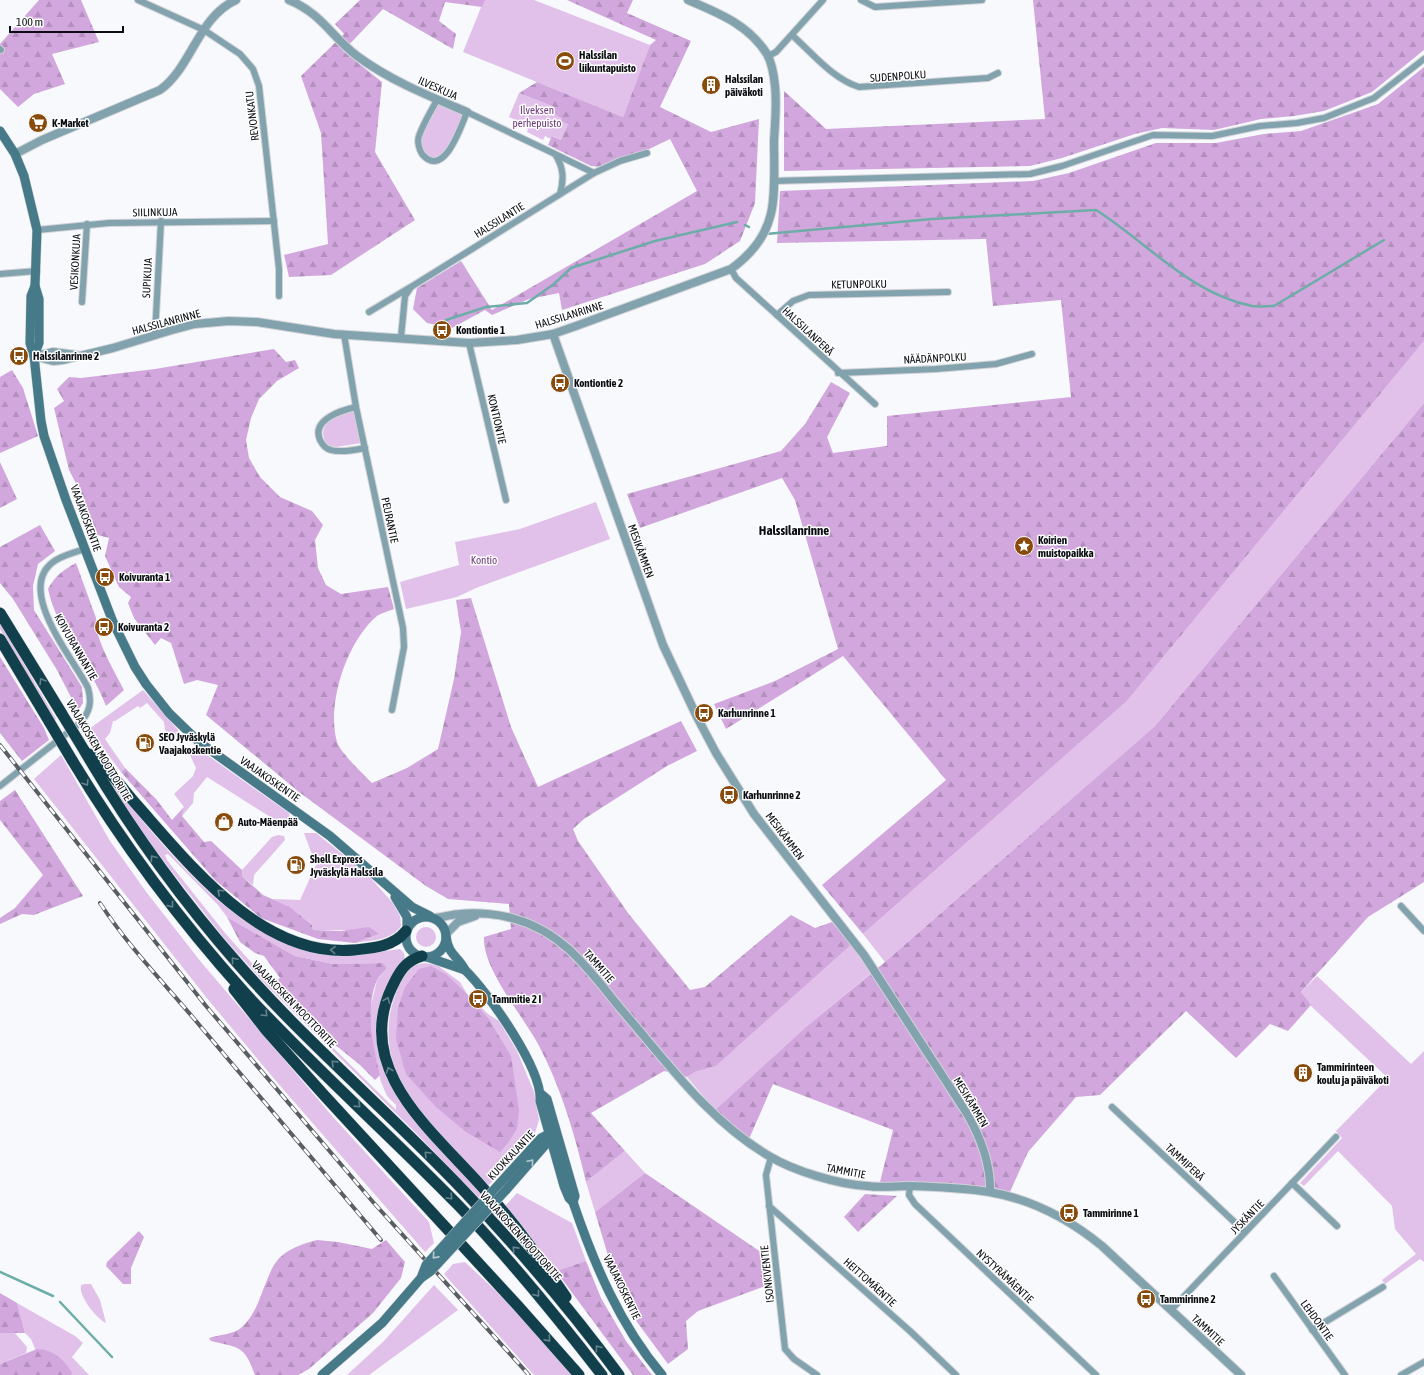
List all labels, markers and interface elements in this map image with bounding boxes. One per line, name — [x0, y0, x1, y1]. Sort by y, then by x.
scale bar — [10, 8, 123, 34]
text: 100 m — [16, 15, 43, 29]
place label: Halssilan liikuntapuisto — [579, 49, 636, 74]
sports icon: Halssilan liikuntapuisto — [554, 50, 576, 72]
street label: SUDENPOLKU — [869, 68, 927, 84]
place label: Halssilan päiväkoti — [725, 73, 763, 98]
street label: ILVESKUJA — [416, 74, 460, 102]
building icon: Halssilan päiväkoti — [700, 74, 722, 96]
street label: REVONKATU — [243, 90, 261, 142]
park label: Ilveksen perhepuisto — [513, 104, 561, 129]
supermarket icon: K-Market — [27, 112, 49, 134]
place label: K-Market — [52, 117, 89, 129]
street label: HALSSILANTIE — [472, 200, 526, 240]
street label: SIILINKUJA — [133, 206, 178, 218]
street label: VESIKONKUJA — [68, 233, 82, 290]
street label: SUPIKUJA — [140, 257, 154, 298]
street label: KETUNPOLKU — [831, 278, 887, 290]
street label: HALSSILANRINNE — [534, 299, 605, 331]
street label: HALSSILANPERÄ — [780, 304, 836, 358]
street label: HALSSILANRINNE — [131, 307, 202, 337]
bus stop icon: Kontiontie 1 — [431, 319, 453, 341]
place label: Kontiontie 1 — [456, 324, 505, 336]
bus stop icon: Halssilanrinne 2 — [8, 345, 30, 367]
place label: Halssilanrinne 2 — [33, 350, 99, 362]
street label: NÄÄDÄNPOLKU — [903, 350, 967, 366]
bus stop icon: Kontiontie 2 — [549, 372, 571, 394]
place label: Kontiontie 2 — [574, 377, 623, 389]
street label: KONTIONTIE — [485, 393, 509, 445]
street label: VAAJAKOSKENTIE — [68, 483, 104, 553]
street label: PEURANTIE — [379, 496, 401, 544]
street label: MESIKÄMMEN — [626, 523, 656, 579]
district label: Halssilanrinne — [759, 523, 829, 538]
place label: Koirien muistopaikka — [1038, 534, 1094, 559]
place icon: Koirien muistopaikka — [1013, 535, 1035, 557]
park label: Kontio — [471, 554, 497, 566]
bus stop icon: Koivuranta 1 — [94, 566, 116, 588]
place label: Koivuranta 1 — [119, 571, 170, 583]
street label: KOIVURANNANTIE — [52, 612, 100, 682]
bus stop icon: Koivuranta 2 — [93, 616, 115, 638]
place label: Koivuranta 2 — [118, 621, 169, 633]
one-way arrow — [39, 678, 47, 685]
street label: VAAJAKOSKEN MOOTTORITIE — [64, 697, 134, 803]
bus stop icon: Karhunrinne 1 — [693, 702, 715, 724]
place label: Karhunrinne 1 — [718, 707, 776, 719]
place label: SEO Jyväskylä Vaajakoskentie — [158, 731, 221, 756]
fuel station icon: SEO Jyväskylä Vaajakoskentie — [134, 732, 156, 754]
street label: VAAJAKOSKENTIE — [238, 754, 302, 804]
one-way arrow — [81, 779, 88, 786]
bus stop icon: Karhunrinne 2 — [718, 784, 740, 806]
place label: Karhunrinne 2 — [743, 789, 801, 801]
street label: MESIKÄMMEN — [763, 810, 807, 862]
shop icon: Auto-Mäenpää — [213, 811, 235, 833]
place label: Auto-Mäenpää — [237, 816, 298, 828]
place label: Shell Express Jyväskylä Halssila — [309, 853, 383, 878]
fuel station icon: Shell Express Jyväskylä Halssila — [285, 854, 307, 876]
one-way arrow — [151, 855, 158, 862]
one-way arrow — [217, 890, 225, 897]
one-way arrow — [167, 900, 174, 907]
one-way arrow — [330, 946, 336, 954]
street label: TAMMITIE — [581, 947, 617, 985]
one-way arrow — [232, 957, 239, 964]
street label: VAAJAKOSKEN MOOTTORITIE — [250, 958, 339, 1050]
bus stop icon: Tammitie 2 I — [467, 988, 489, 1010]
place label: Tammitie 2 I — [492, 993, 541, 1005]
one-way arrow — [382, 997, 390, 1004]
one-way arrow — [260, 1009, 268, 1017]
one-way arrow — [331, 1060, 339, 1068]
place label: Tammirinteen koulu ja päiväkoti — [1317, 1061, 1389, 1086]
building icon: Tammirinteen koulu ja päiväkoti — [1292, 1062, 1314, 1084]
one-way arrow — [386, 1066, 394, 1073]
street label: MESIKÄMMEN — [951, 1075, 991, 1129]
one-way arrow — [353, 1100, 361, 1108]
street label: KUOKKALANTIE — [485, 1128, 537, 1182]
street label: TAMMIPERÄ — [1163, 1141, 1207, 1183]
one-way arrow — [424, 1151, 432, 1159]
one-way arrow — [527, 1159, 534, 1167]
street label: TAMMITIE — [825, 1161, 867, 1181]
street label: VAAJAKOSKEN MOOTTORITIE — [478, 1189, 564, 1283]
one-way arrow — [445, 1192, 453, 1200]
street label: JYSKÄNTIE — [1228, 1197, 1266, 1236]
bus stop icon: Tammirinne 1 — [1058, 1202, 1080, 1224]
place label: Tammirinne 1 — [1083, 1207, 1139, 1219]
street label: ISONKIVENTIE — [758, 1245, 776, 1303]
one-way arrow — [513, 1246, 520, 1254]
street label: NYSTYRÄMÄENTIE — [974, 1247, 1036, 1305]
one-way arrow — [432, 1251, 439, 1259]
street label: VAAJAKOSKENTIE — [601, 1253, 643, 1321]
street label: HEITTOMÄENTIE — [841, 1255, 899, 1309]
bus stop icon: Tammirinne 2 — [1135, 1288, 1157, 1310]
one-way arrow — [532, 1289, 539, 1296]
place label: Tammirinne 2 — [1160, 1293, 1216, 1305]
street label: LEHDONTIE — [1298, 1298, 1336, 1343]
street label: TAMMITIE — [1189, 1312, 1227, 1348]
one-way arrow — [543, 1334, 550, 1342]
one-way arrow — [596, 1345, 603, 1352]

